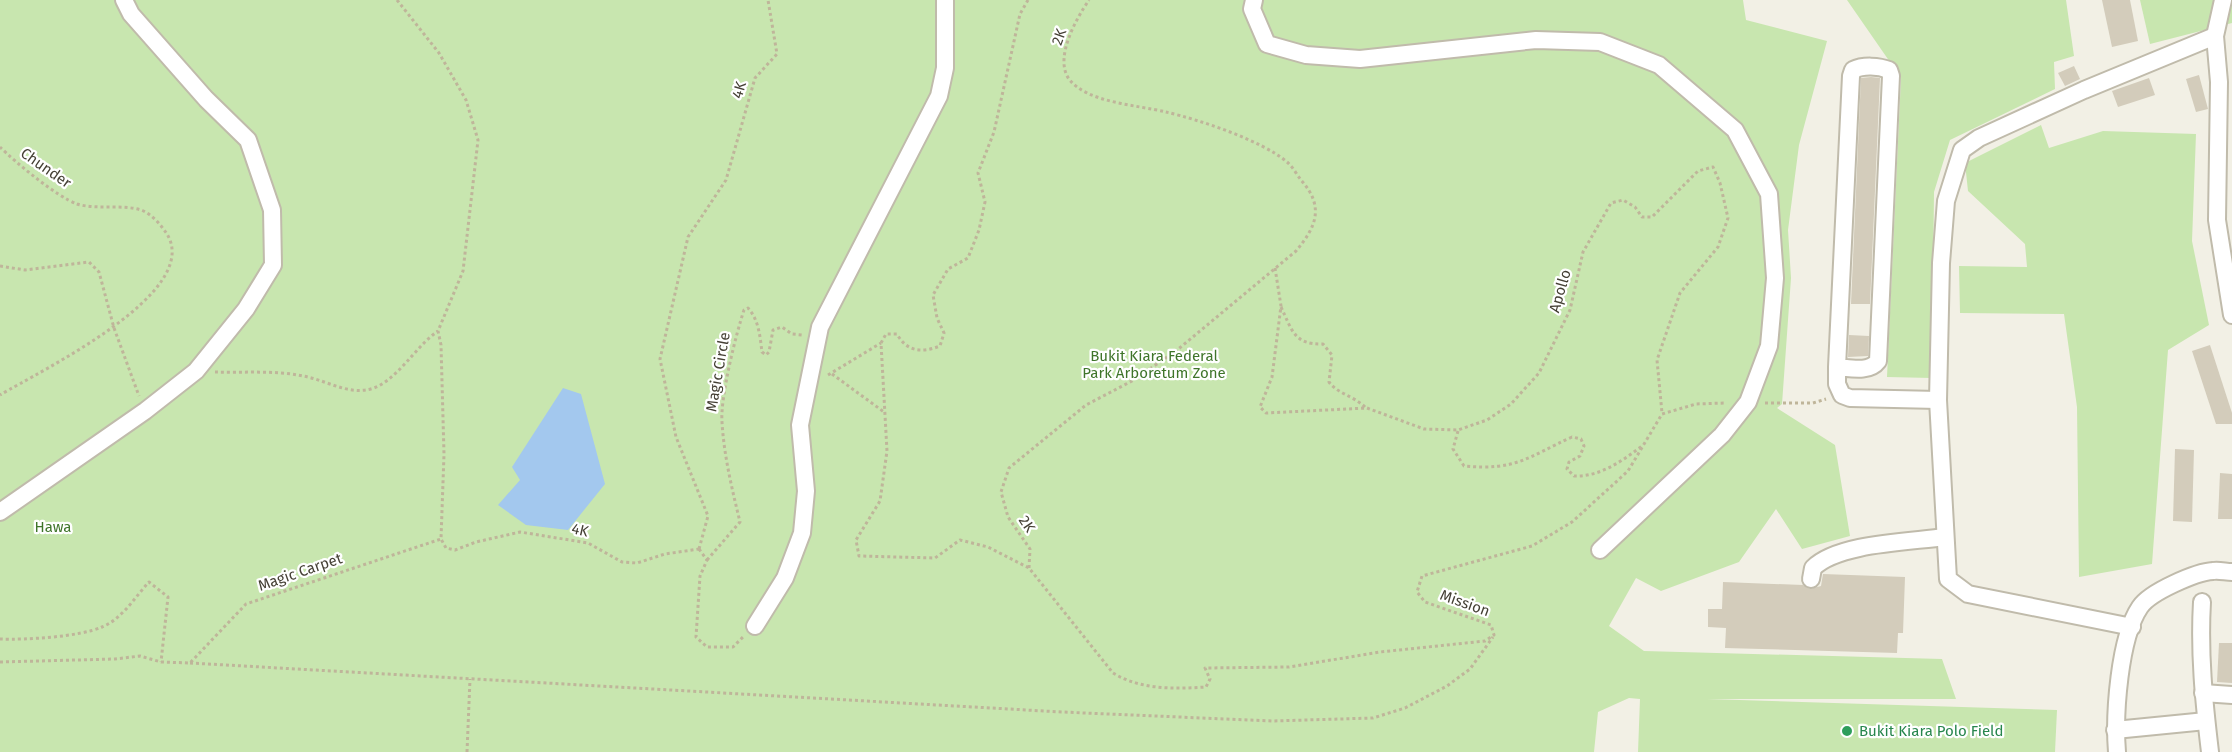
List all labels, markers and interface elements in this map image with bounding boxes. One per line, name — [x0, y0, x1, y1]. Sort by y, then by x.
street label: 2K — [1048, 26, 1070, 48]
street label: 4K — [728, 79, 750, 101]
street label: Chunder — [17, 144, 75, 192]
street label: Apollo — [1545, 267, 1575, 315]
street label: Magic Circle — [702, 331, 734, 413]
park label: Bukit Kiara Federal Park Arboretum Zone — [1082, 347, 1226, 382]
street label: 2K — [1015, 512, 1039, 536]
park label: Hawa — [34, 518, 72, 536]
street label: 4K — [570, 519, 590, 541]
street label: Magic Carpet — [256, 549, 345, 595]
street label: Mission — [1438, 586, 1492, 620]
place label: Bukit Kiara Polo Field — [1859, 722, 2003, 740]
marker: Bukit Kiara Polo Field — [1840, 724, 1854, 738]

